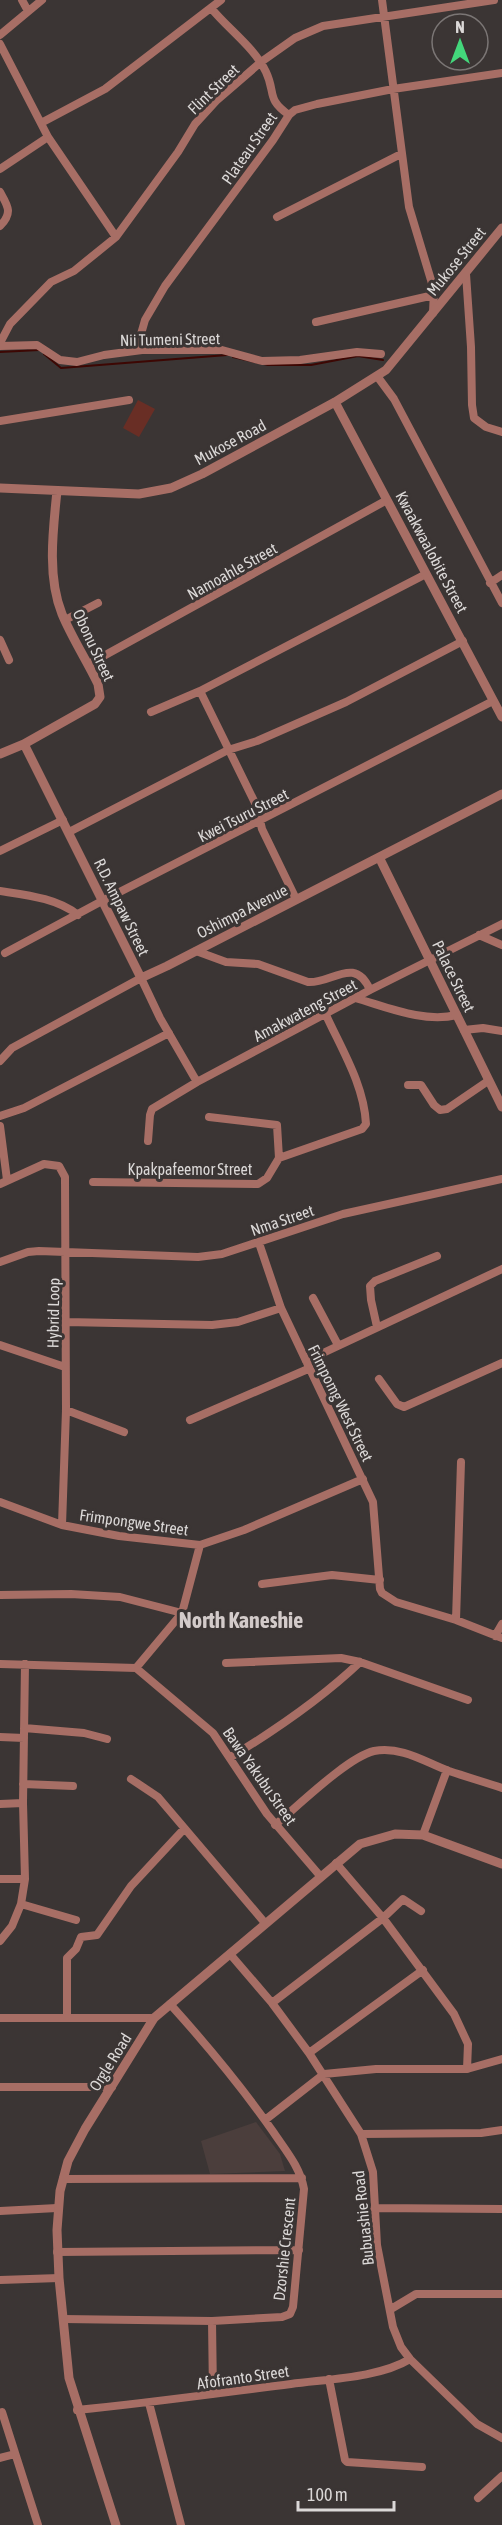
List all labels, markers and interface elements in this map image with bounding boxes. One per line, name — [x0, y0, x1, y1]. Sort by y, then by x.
north arrow — [430, 12, 490, 72]
text: N — [455, 18, 465, 36]
street label: Flint Street — [184, 60, 243, 118]
street label: Plateau Street — [218, 108, 281, 187]
street label: Mukose Street — [423, 223, 489, 299]
street label: Nii Tumeni Street — [120, 329, 221, 349]
street label: Mukose Road — [191, 416, 269, 468]
street label: Kwaakwaalobite Street — [392, 488, 472, 616]
street label: Namoahle Street — [184, 539, 280, 603]
street label: Obonu Street — [70, 606, 119, 684]
street label: Kwei Tsuru Street — [195, 784, 292, 846]
street label: R.D. Ampaw Street — [90, 856, 153, 959]
street label: Oshimpa Avenue — [194, 880, 291, 942]
street label: Palace Street — [429, 937, 479, 1015]
street label: Amakwateng Street — [250, 975, 361, 1046]
street label: Kpakpafeemor Street — [128, 1160, 253, 1179]
street label: Nma Street — [248, 1201, 316, 1239]
street label: Hybrid Loop — [43, 1278, 64, 1348]
street label: Frimpomg West Street — [304, 1342, 377, 1465]
street label: Frimpongwe Street — [78, 1505, 190, 1540]
district label: North Kaneshie — [179, 1607, 303, 1633]
street label: Bawa Yakubu Street — [220, 1724, 301, 1829]
street label: Orgle Road — [85, 2030, 136, 2095]
street label: Bubuashie Road — [349, 2170, 377, 2266]
street label: Dzorshie Crescent — [270, 2196, 298, 2302]
street label: Afofranto Street — [196, 2362, 291, 2392]
scale bar — [298, 2474, 394, 2512]
text: 100 m — [307, 2484, 348, 2505]

